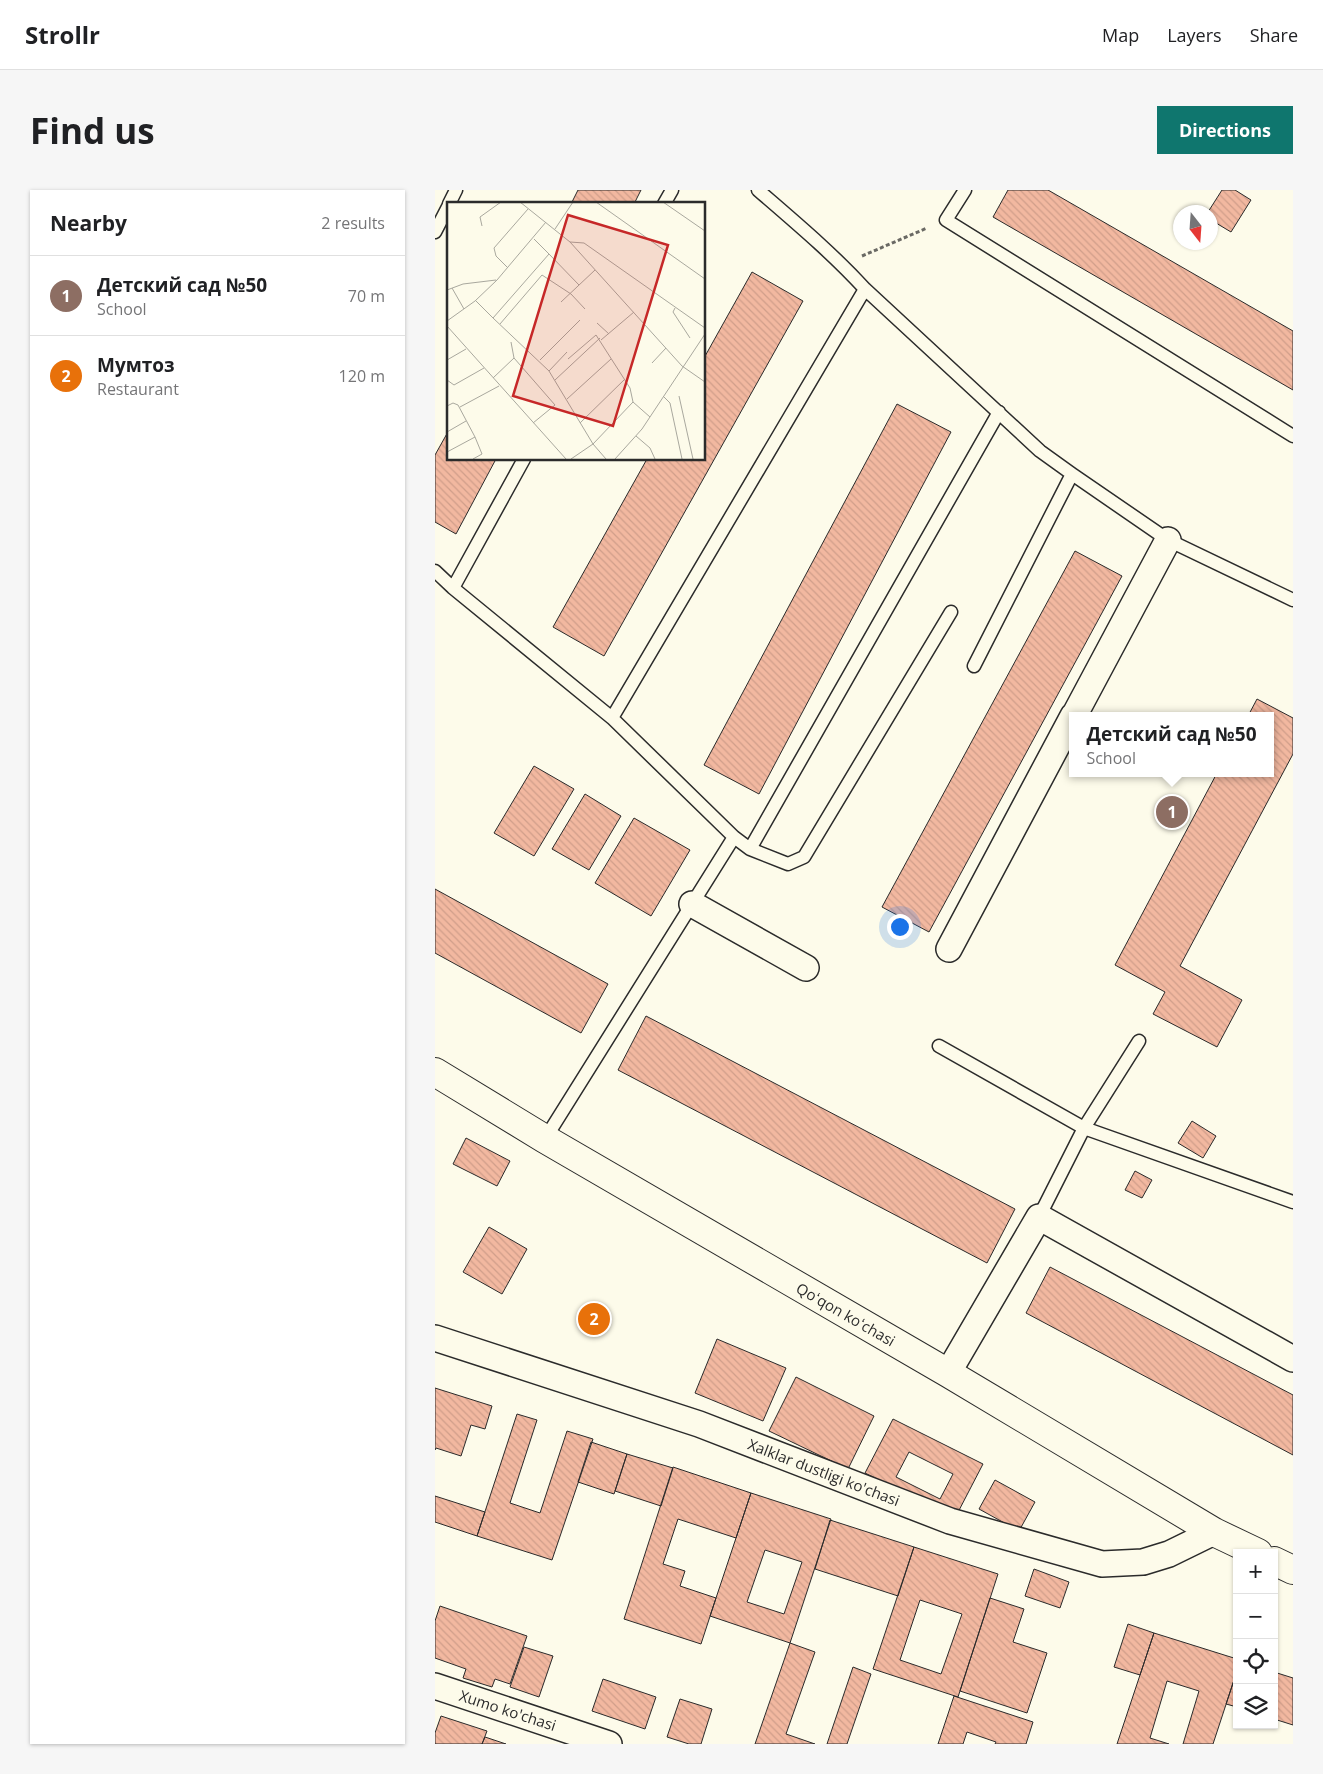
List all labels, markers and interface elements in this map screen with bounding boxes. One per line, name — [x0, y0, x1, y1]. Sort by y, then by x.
text: Strollr — [25, 18, 100, 51]
text: Map — [1102, 23, 1139, 47]
text: Layers — [1167, 23, 1222, 47]
text: Share — [1250, 23, 1298, 47]
button: Directions — [1157, 106, 1293, 154]
text: Find us — [30, 107, 155, 154]
inset map — [447, 202, 705, 460]
north arrow — [1173, 205, 1218, 250]
text: Nearby — [50, 209, 127, 237]
text: 2 results — [321, 212, 385, 234]
text: Детский сад №50 — [97, 272, 267, 298]
text: 1 — [61, 285, 71, 307]
text: 70 m — [348, 285, 385, 307]
text: School — [97, 298, 147, 320]
text: Mумтоз — [97, 352, 175, 378]
text: 2 — [61, 365, 71, 387]
text: 120 m — [339, 365, 385, 387]
text: Restaurant — [97, 378, 179, 400]
popup — [1069, 712, 1274, 777]
text: Детский сад №50 — [1086, 721, 1257, 747]
text: School — [1086, 747, 1136, 769]
pin: 1 — [1156, 793, 1188, 831]
your location — [887, 914, 913, 940]
street label: Qoʻqon koʻchasi — [793, 1278, 899, 1350]
pin: 2 — [578, 1300, 610, 1338]
street label: Xalklar dustligi ko'chasi — [745, 1434, 903, 1510]
map controls — [1233, 1549, 1278, 1729]
button: + — [1233, 1549, 1278, 1594]
button: − — [1233, 1594, 1278, 1639]
button: locate — [1233, 1639, 1278, 1684]
button: layers — [1233, 1684, 1278, 1729]
street label: Xumo ko'chasi — [457, 1685, 559, 1735]

